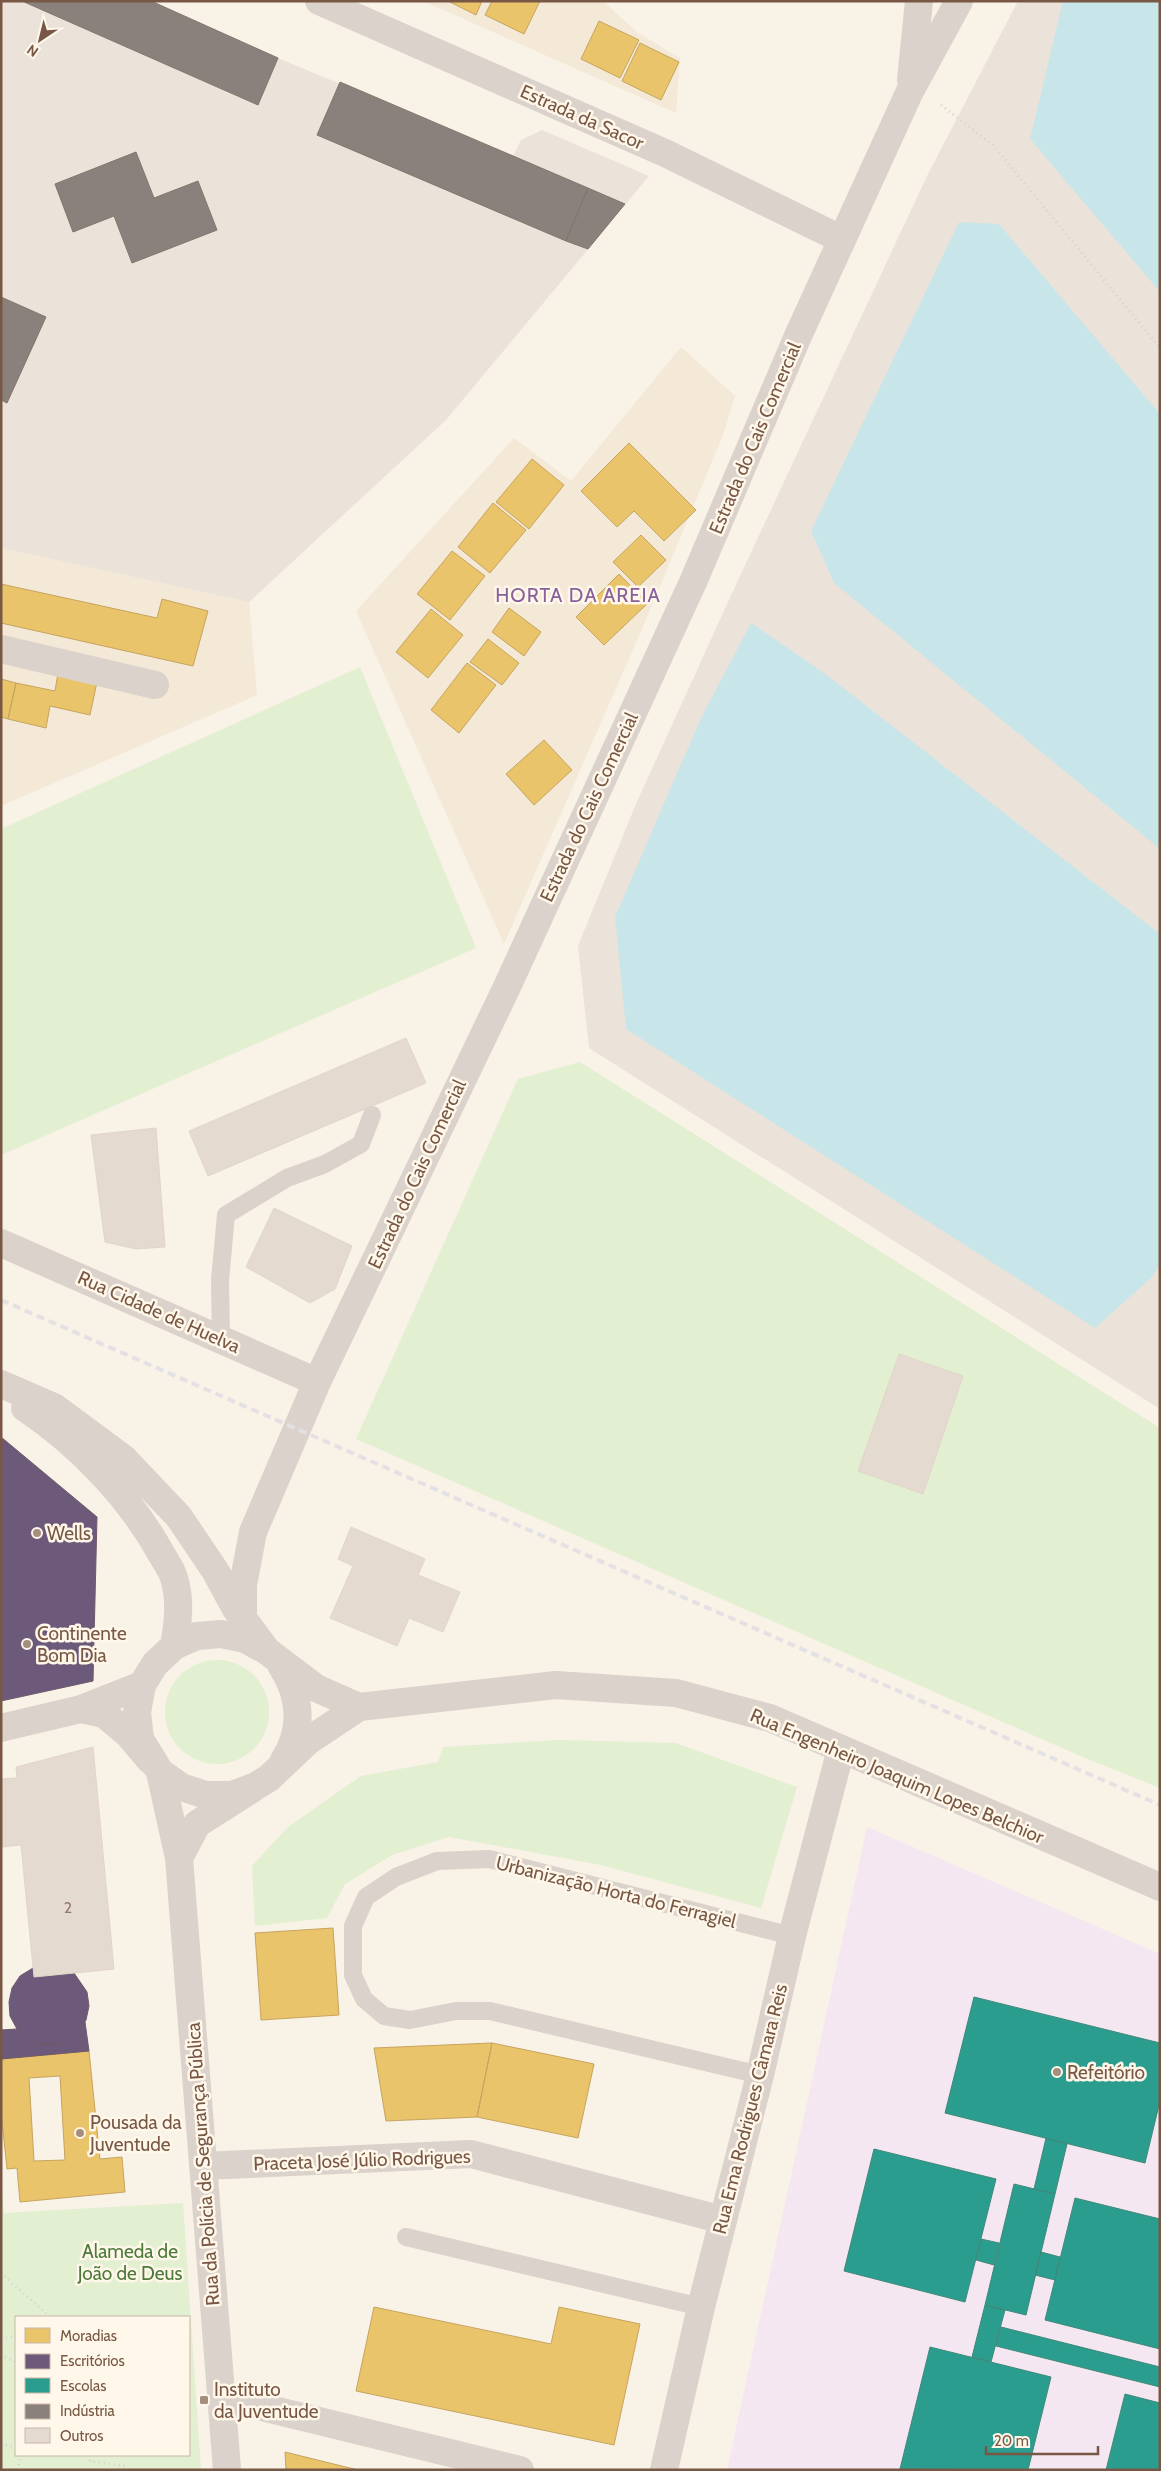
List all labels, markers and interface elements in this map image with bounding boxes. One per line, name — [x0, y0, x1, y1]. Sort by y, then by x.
north arrow — [15, 15, 65, 65]
text: N — [23, 40, 42, 61]
street label: Estrada da Sacor — [517, 80, 647, 154]
street label: Estrada do Cais Comercial — [704, 338, 806, 537]
district label: HORTA DA AREIA — [495, 583, 661, 607]
street label: Estrada do Cais Comercial — [535, 708, 643, 905]
street label: Estrada do Cais Comercial — [363, 1075, 471, 1272]
street label: Rua Cidade de Huelva — [74, 1266, 244, 1358]
place label: Wells — [47, 1522, 91, 1545]
marker: Wells — [31, 1527, 43, 1539]
place label: Continente Bom Dia — [37, 1622, 127, 1667]
marker: Continente Bom Dia — [21, 1638, 33, 1650]
street label: Rua Engenheiro Joaquim Lopes Belchior — [747, 1704, 1047, 1848]
street label: Urbanização Horta do Ferragiel — [493, 1851, 739, 1933]
house number: 2 — [64, 1898, 72, 1917]
street label: Rua Ema Rodrigues Câmara Reis — [708, 1981, 792, 2236]
street label: Rua da Polícia de Segurança Pública — [182, 2021, 224, 2307]
place label: Refeitório — [1067, 2061, 1145, 2084]
marker: Refeitório — [1051, 2066, 1063, 2078]
place label: Pousada da Juventude — [89, 2111, 182, 2156]
marker: Pousada da Juventude — [74, 2127, 86, 2139]
street label: Praceta José Júlio Rodrigues — [253, 2145, 471, 2175]
park label: Alameda de João de Deus — [77, 2240, 182, 2285]
legend — [15, 2316, 190, 2456]
text: Moradias — [60, 2327, 117, 2345]
text: Escritórios — [60, 2352, 125, 2370]
text: Escolas — [60, 2377, 106, 2395]
place label: Instituto da Juventude — [214, 2378, 319, 2423]
marker: Instituto da Juventude — [198, 2394, 210, 2406]
text: Indústria — [60, 2402, 115, 2420]
scale bar — [986, 2424, 1098, 2456]
text: Outros — [60, 2427, 103, 2445]
text: 20 m — [994, 2432, 1029, 2450]

